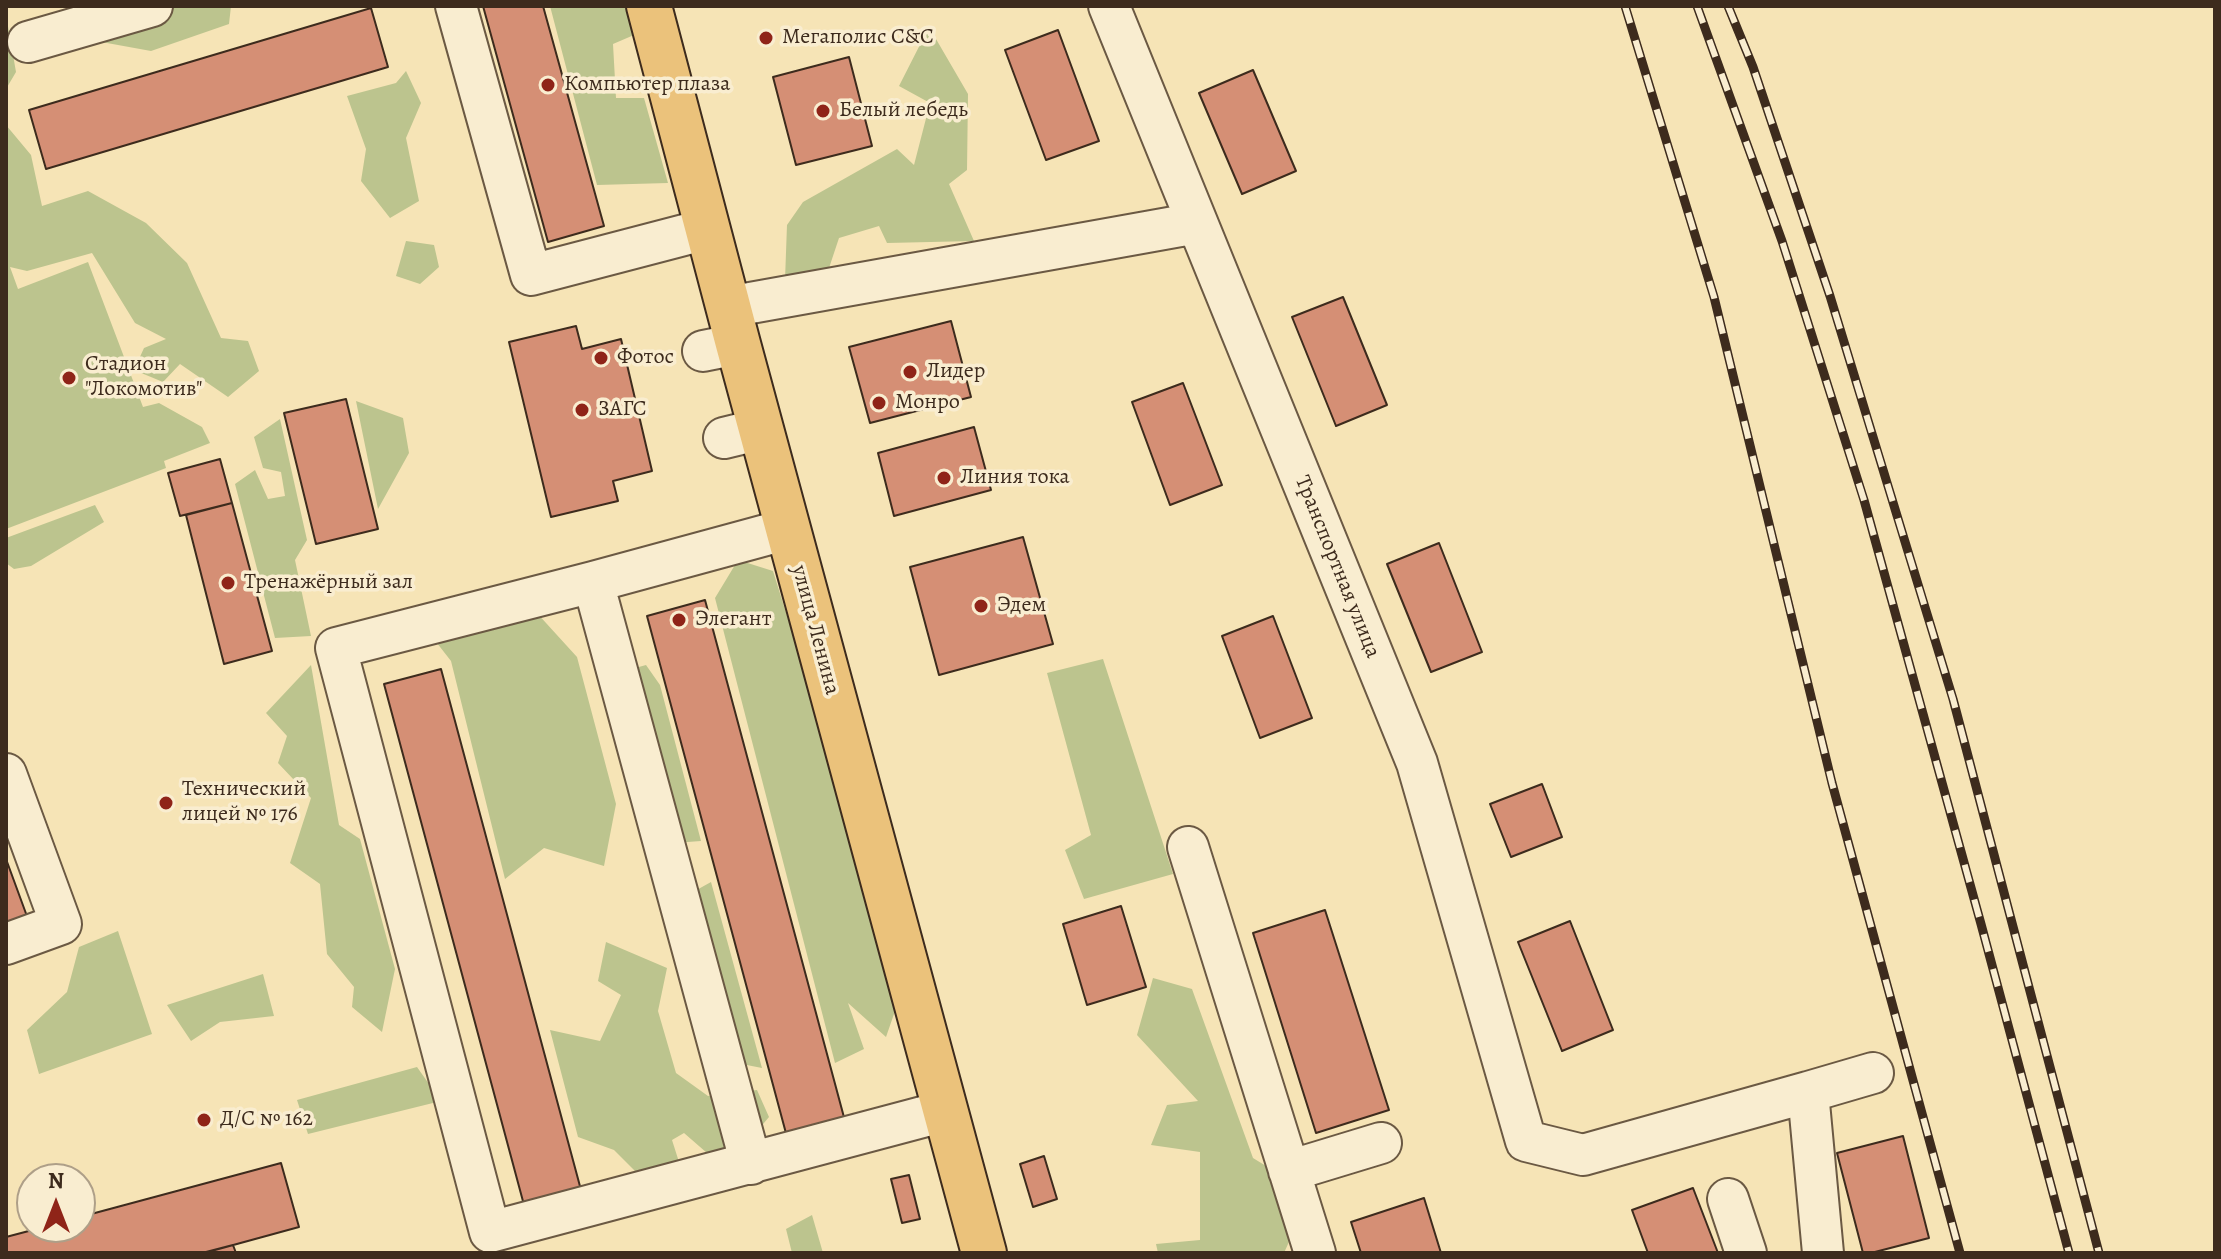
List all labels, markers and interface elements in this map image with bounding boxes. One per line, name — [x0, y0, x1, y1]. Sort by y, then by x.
place label: Мегаполис C&С — [782, 25, 934, 51]
marker: Мегаполис C&С — [757, 29, 775, 47]
place label: Компьютер плаза — [564, 72, 730, 98]
marker: Компьютер плаза — [539, 76, 557, 94]
place label: Белый лебедь — [839, 98, 968, 124]
marker: Белый лебедь — [814, 102, 832, 120]
place label: Фотос — [617, 345, 674, 371]
marker: Фотос — [592, 349, 610, 367]
place label: Стадион "Локомотив" — [85, 352, 203, 404]
place label: Лидер — [926, 359, 985, 385]
marker: Лидер — [901, 363, 919, 381]
marker: Стадион "Локомотив" — [60, 369, 78, 387]
place label: Монро — [895, 390, 960, 416]
marker: Монро — [870, 394, 888, 412]
place label: ЗАГС — [598, 397, 646, 423]
marker: ЗАГС — [573, 401, 591, 419]
place label: Линия тока — [960, 465, 1070, 491]
marker: Линия тока — [935, 469, 953, 487]
street label: Транспортная улица — [1288, 472, 1386, 662]
street label: улица Ленина — [785, 562, 845, 698]
place label: Тренажёрный зал — [244, 570, 413, 596]
marker: Тренажёрный зал — [219, 574, 237, 592]
place label: Эдем — [997, 593, 1046, 619]
marker: Эдем — [972, 597, 990, 615]
place label: Элегант — [695, 607, 771, 633]
marker: Элегант — [670, 611, 688, 629]
place label: Технический лицей № 176 — [182, 777, 306, 828]
marker: Технический лицей № 176 — [157, 794, 175, 812]
place label: Д/С № 162 — [220, 1107, 313, 1133]
marker: Д/С № 162 — [195, 1111, 213, 1129]
north arrow — [16, 1163, 96, 1243]
text: N — [48, 1166, 64, 1196]

